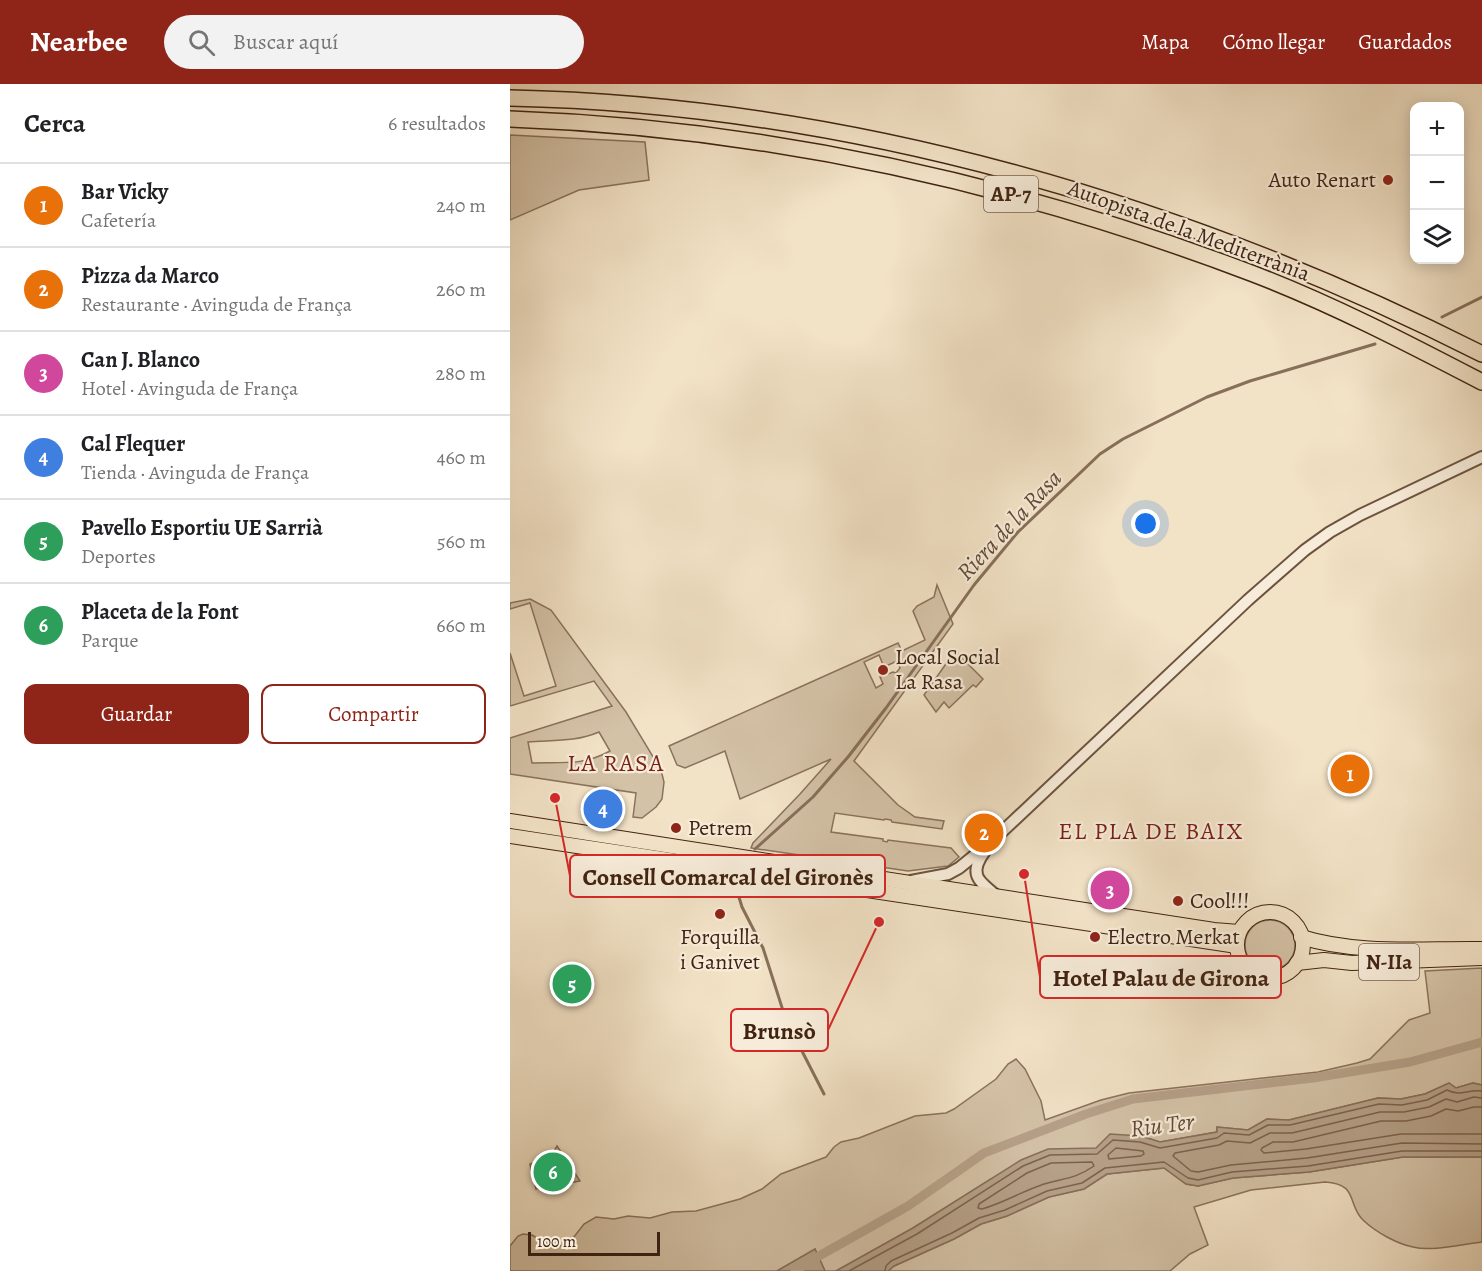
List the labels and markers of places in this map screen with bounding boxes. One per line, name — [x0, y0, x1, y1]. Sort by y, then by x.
place label: Auto Renart — [1267, 165, 1376, 195]
marker: Auto Renart — [1381, 173, 1395, 187]
place label: Local Social La Rasa — [895, 642, 1000, 697]
marker: Local Social La Rasa — [876, 663, 890, 677]
pin: 1 — [1330, 752, 1370, 796]
pin: 4 — [584, 786, 622, 832]
pin: 2 — [964, 810, 1004, 855]
place label: Petrem — [688, 813, 753, 843]
marker: Petrem — [669, 821, 683, 835]
callout: Consell Comarcal del Gironès — [570, 855, 885, 897]
pin: 3 — [1090, 868, 1130, 912]
place label: Cool!!! — [1190, 886, 1249, 916]
marker: Cool!!! — [1171, 894, 1185, 908]
marker: Forquilla i Ganivet — [713, 907, 727, 921]
place label: Forquilla i Ganivet — [680, 922, 761, 977]
place label: Electro Merkat — [1107, 922, 1240, 952]
marker: Electro Merkat — [1088, 930, 1102, 944]
callout: Hotel Palau de Girona — [1040, 956, 1281, 998]
pin: 5 — [552, 962, 592, 1006]
callout: Brunsò — [731, 1009, 828, 1051]
pin: 6 — [534, 1150, 573, 1194]

